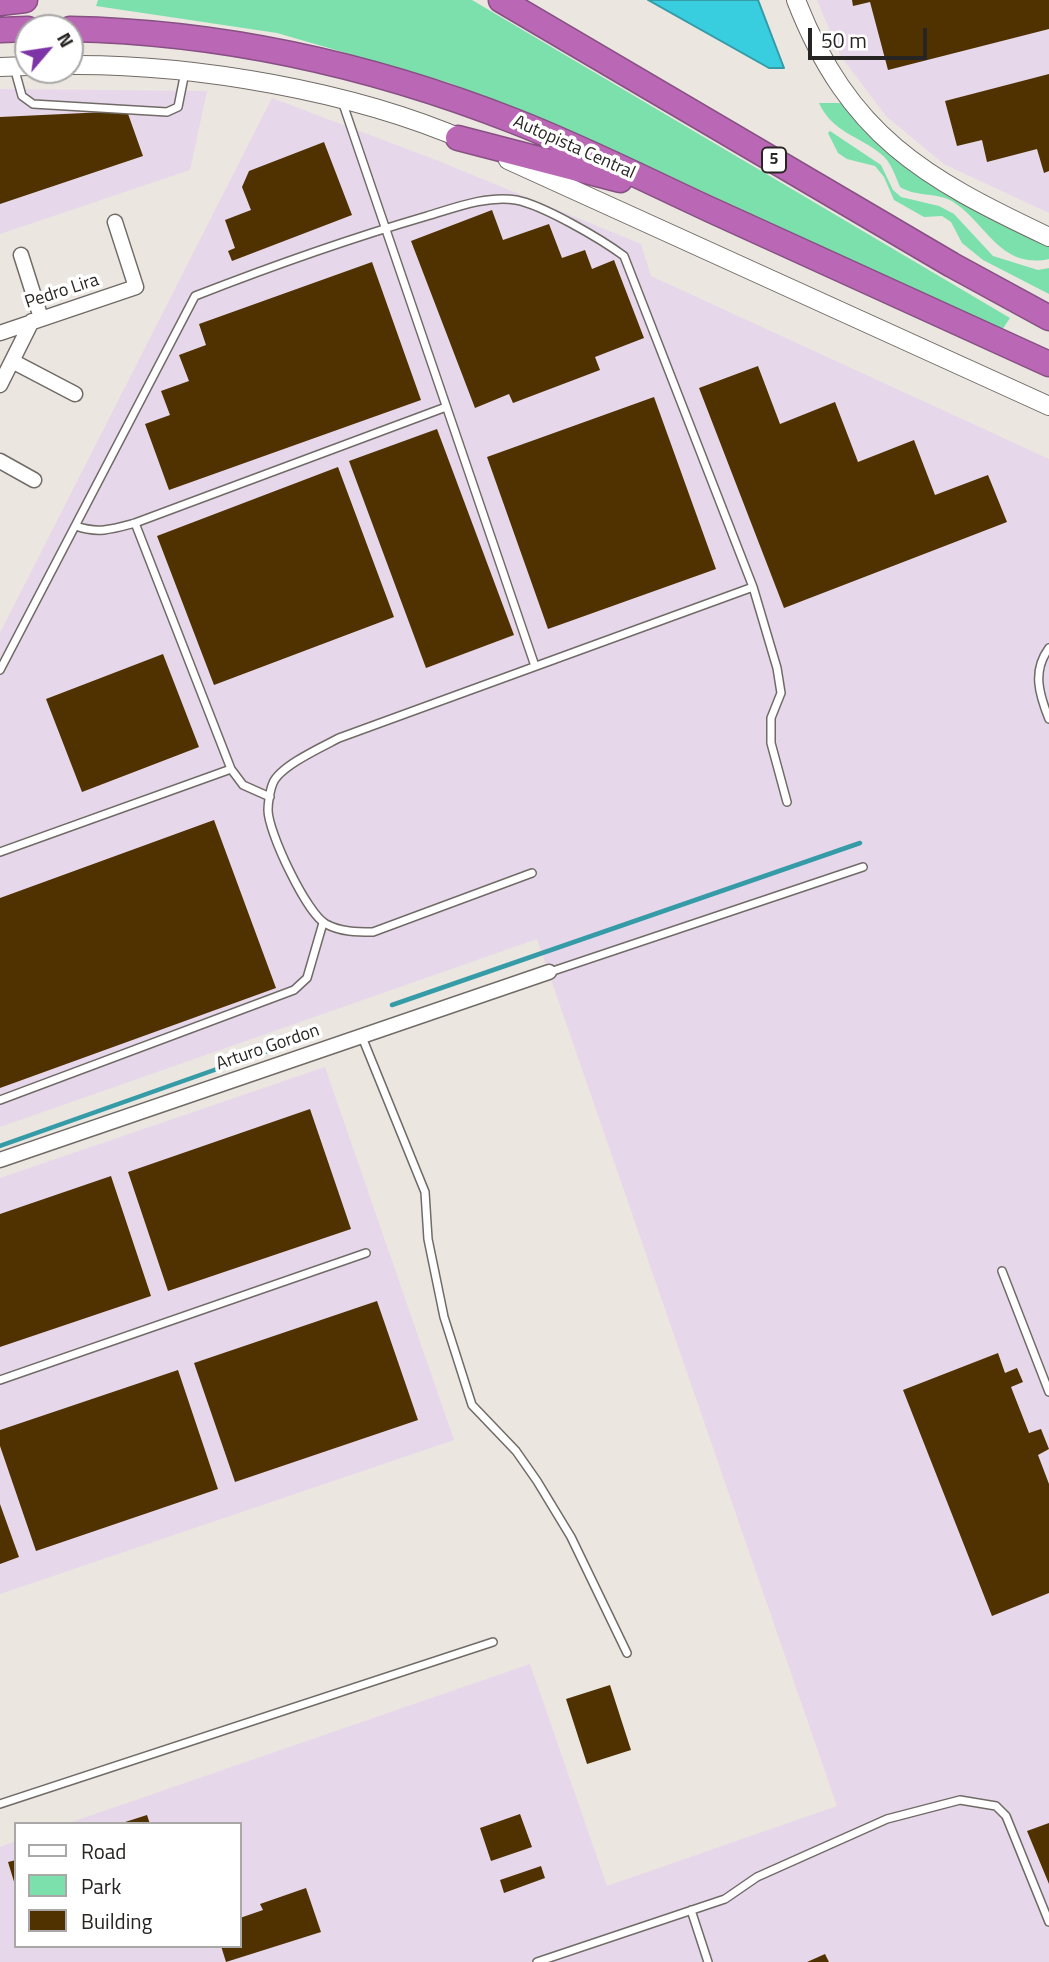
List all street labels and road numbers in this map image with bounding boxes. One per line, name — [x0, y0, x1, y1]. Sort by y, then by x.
street label: Autopista Central — [510, 111, 638, 185]
road number: 5 — [762, 148, 786, 172]
street label: Pedro Lira — [22, 270, 102, 314]
street label: Arturo Gordon — [214, 1020, 322, 1076]

